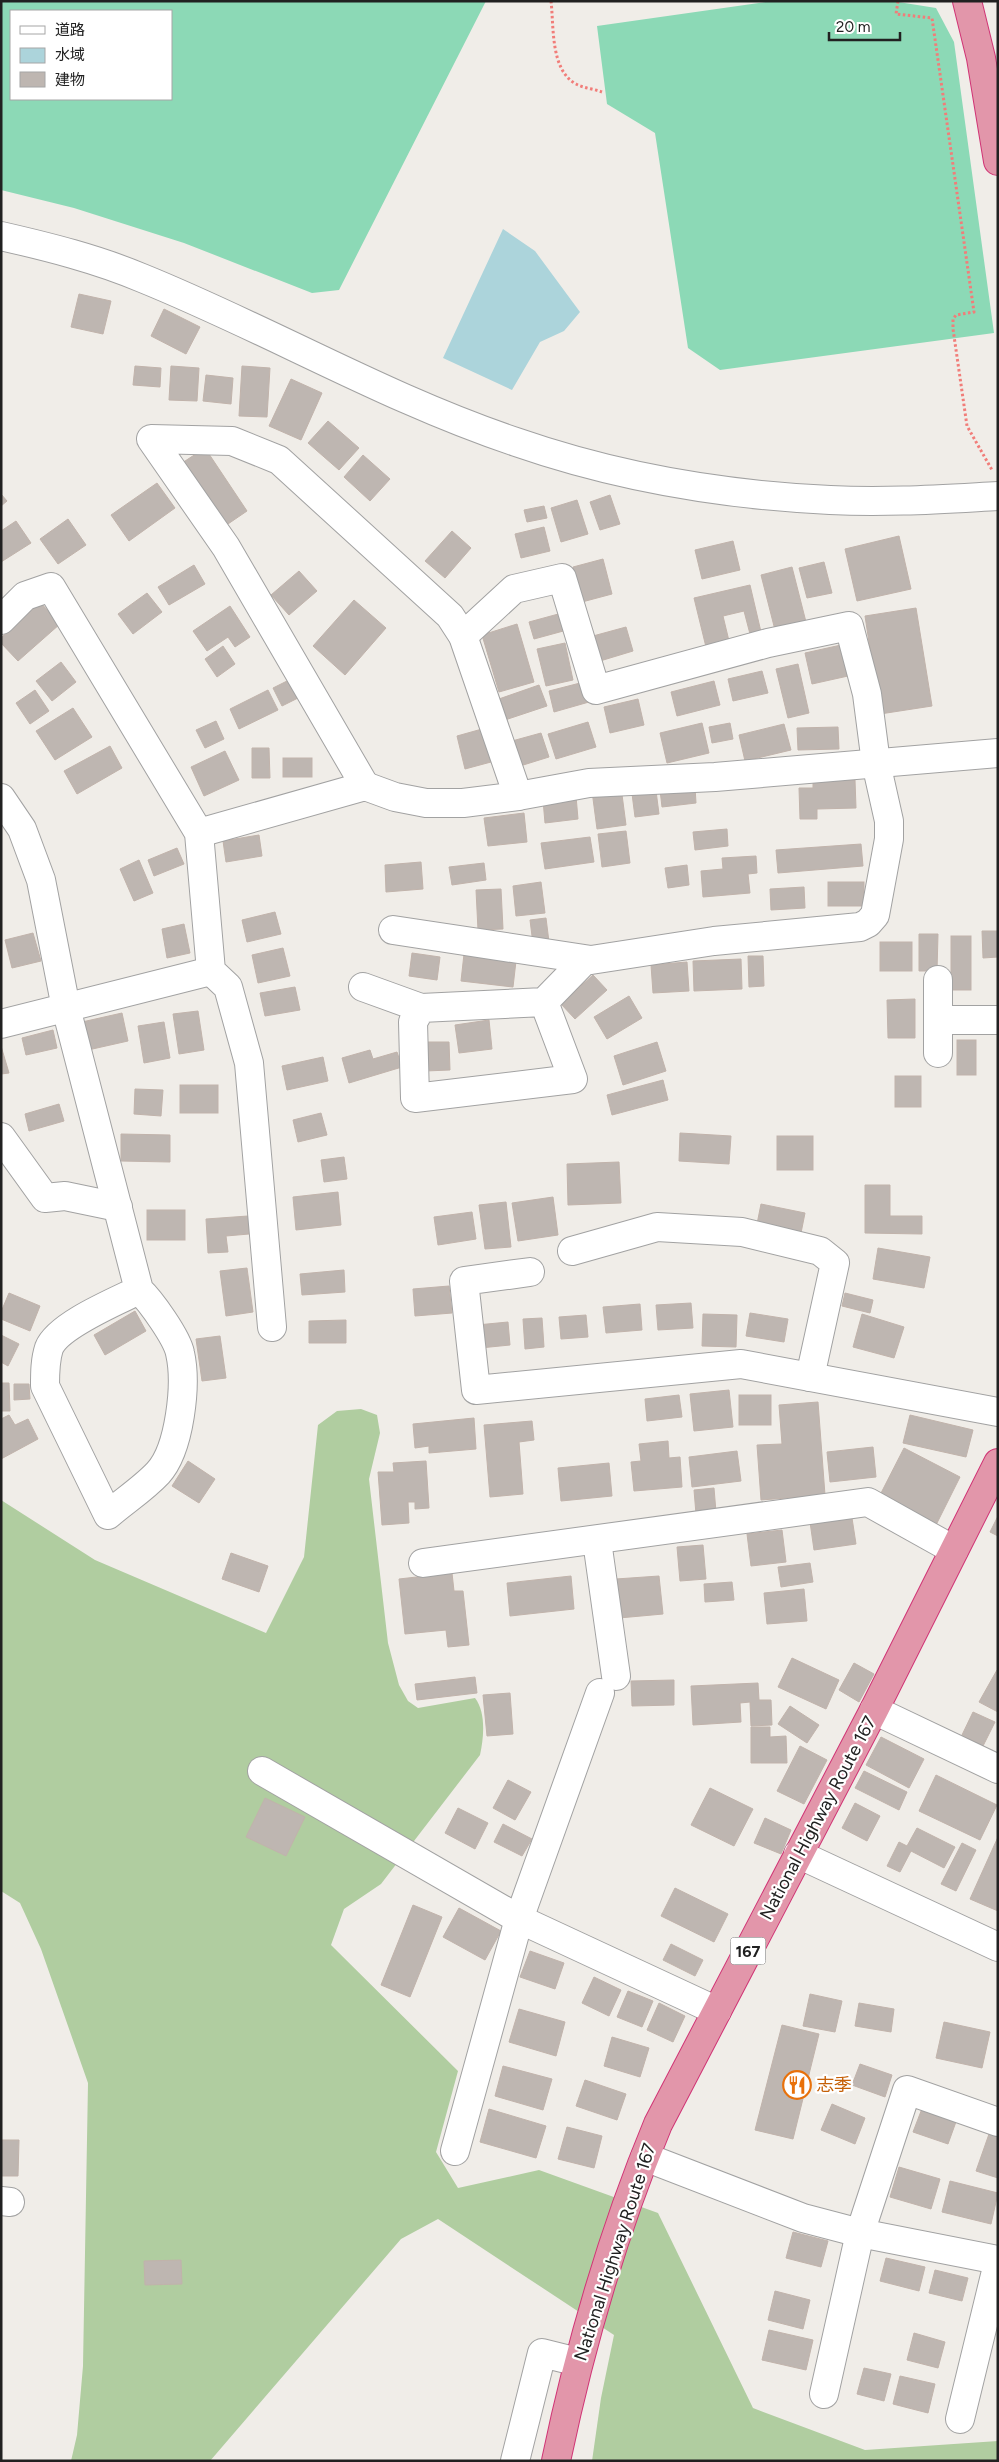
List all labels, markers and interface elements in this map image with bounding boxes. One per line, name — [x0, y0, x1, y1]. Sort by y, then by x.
legend — [10, 10, 172, 100]
scale bar — [829, 10, 900, 42]
text: 20 m — [836, 18, 870, 36]
text: 道路 — [55, 21, 85, 39]
text: 水域 — [55, 46, 85, 64]
text: 建物 — [55, 71, 85, 89]
street label: National Highway Route 167 — [755, 1712, 881, 1923]
road number: 167 — [730, 1938, 766, 1964]
restaurant icon: 志季 — [782, 2070, 812, 2100]
place label: 志季 — [816, 2074, 852, 2096]
street label: National Highway Route 167 — [569, 2140, 661, 2363]

